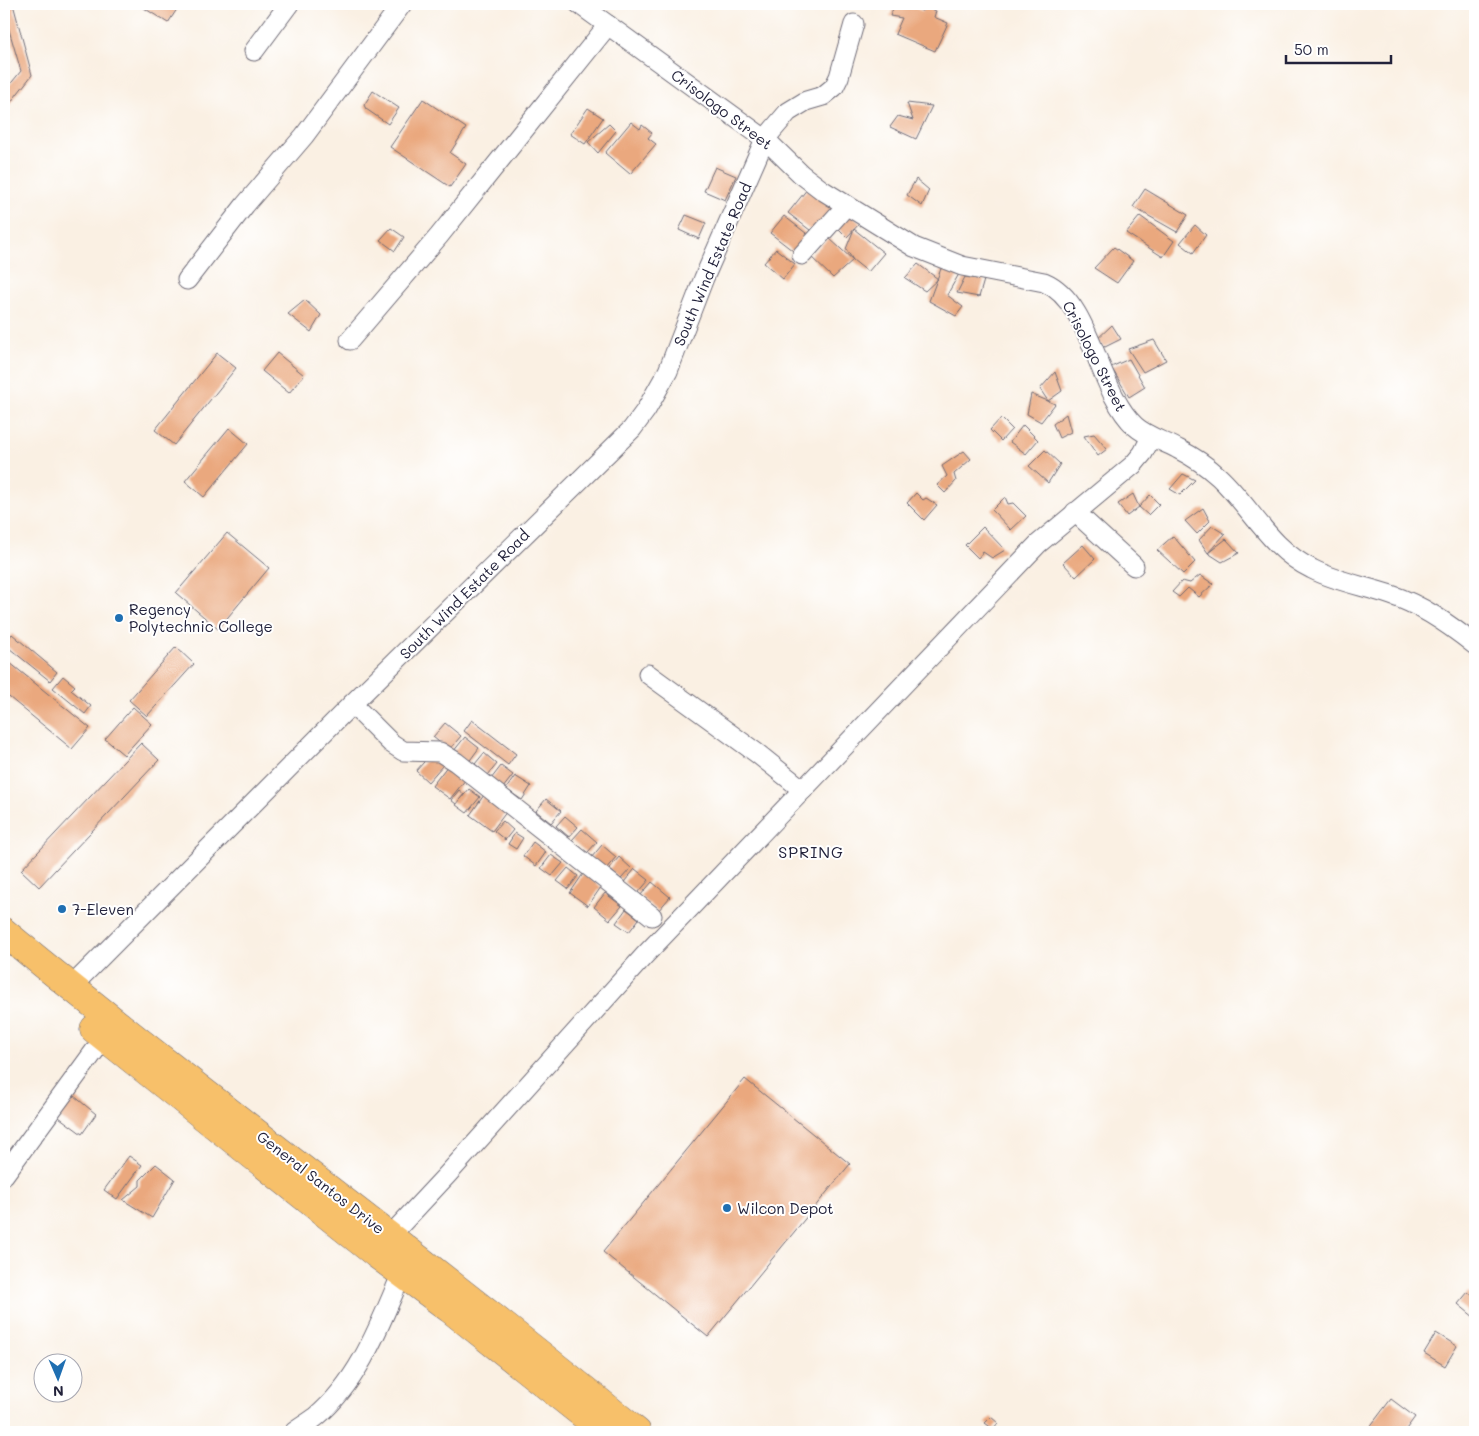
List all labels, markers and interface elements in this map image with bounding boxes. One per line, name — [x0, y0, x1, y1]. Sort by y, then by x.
scale bar — [1286, 32, 1392, 64]
text: 50 m — [1294, 39, 1329, 59]
street label: Crisologo Street — [667, 64, 777, 154]
street label: South Wind Estate Road — [668, 179, 756, 349]
street label: Crisologo Street — [1058, 297, 1132, 415]
street label: South Wind Estate Road — [395, 525, 533, 663]
place label: Regency Polytechnic College — [129, 599, 273, 636]
marker: Regency Polytechnic College — [113, 612, 125, 624]
district label: SPRING — [778, 841, 844, 862]
place label: 7-Eleven — [72, 899, 134, 919]
marker: 7-Eleven — [56, 903, 68, 915]
street label: General Santos Drive — [253, 1126, 389, 1238]
place label: Wilcon Depot — [737, 1198, 834, 1218]
marker: Wilcon Depot — [721, 1202, 733, 1214]
north arrow — [32, 1354, 82, 1404]
text: N — [53, 1382, 64, 1401]

